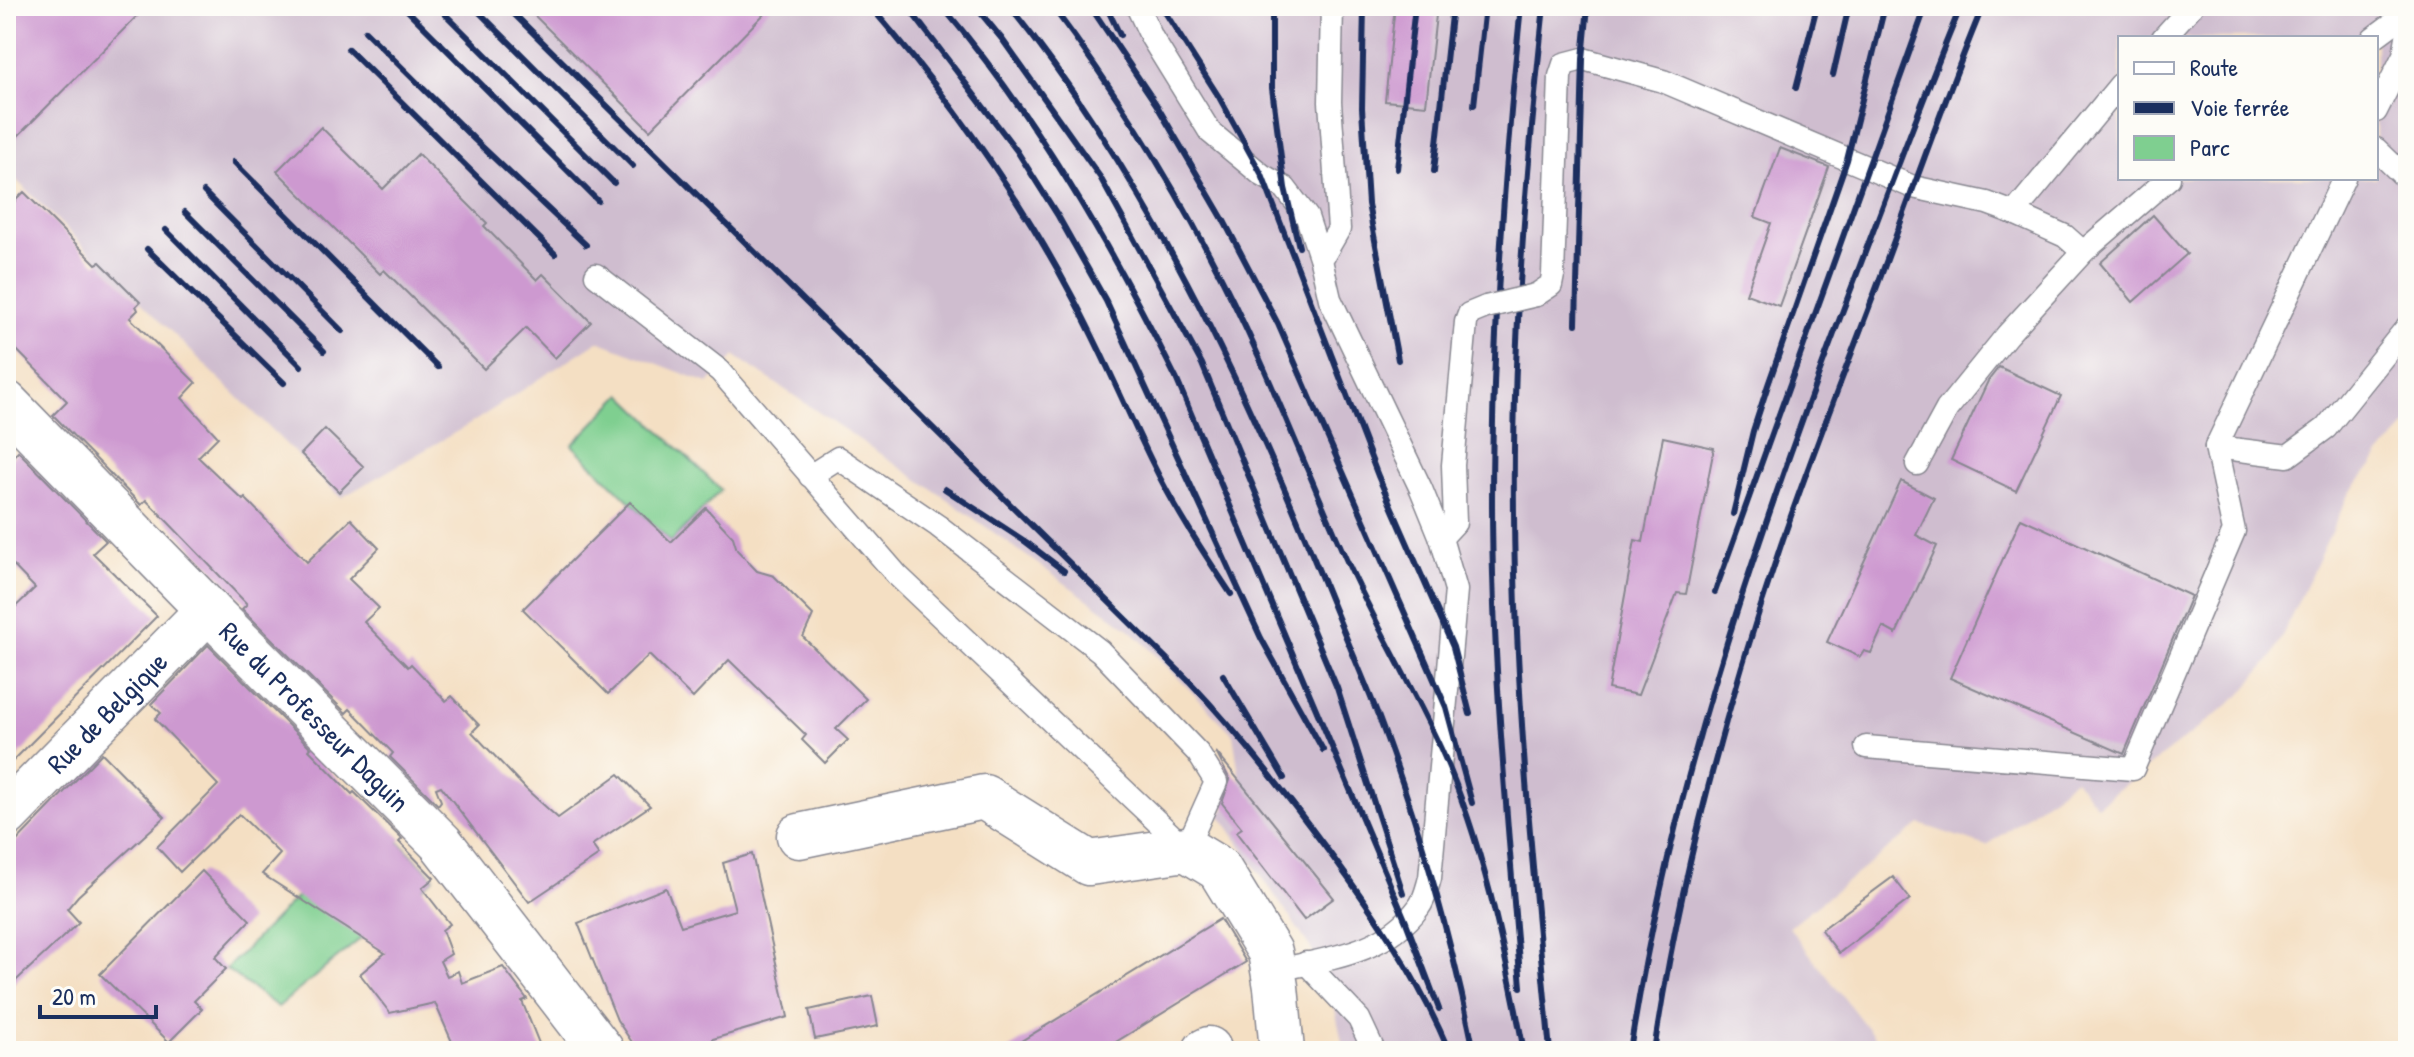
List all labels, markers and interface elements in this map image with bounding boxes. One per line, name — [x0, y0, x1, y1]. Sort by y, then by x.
legend — [2118, 36, 2378, 180]
text: Route — [2190, 51, 2238, 83]
text: Voie ferrée — [2190, 91, 2290, 123]
text: Parc — [2190, 131, 2230, 163]
street label: Rue du Professeur Daguin — [211, 613, 418, 820]
street label: Rue de Belgique — [38, 643, 176, 782]
scale bar — [40, 969, 156, 1019]
text: 20 m — [52, 980, 96, 1012]

